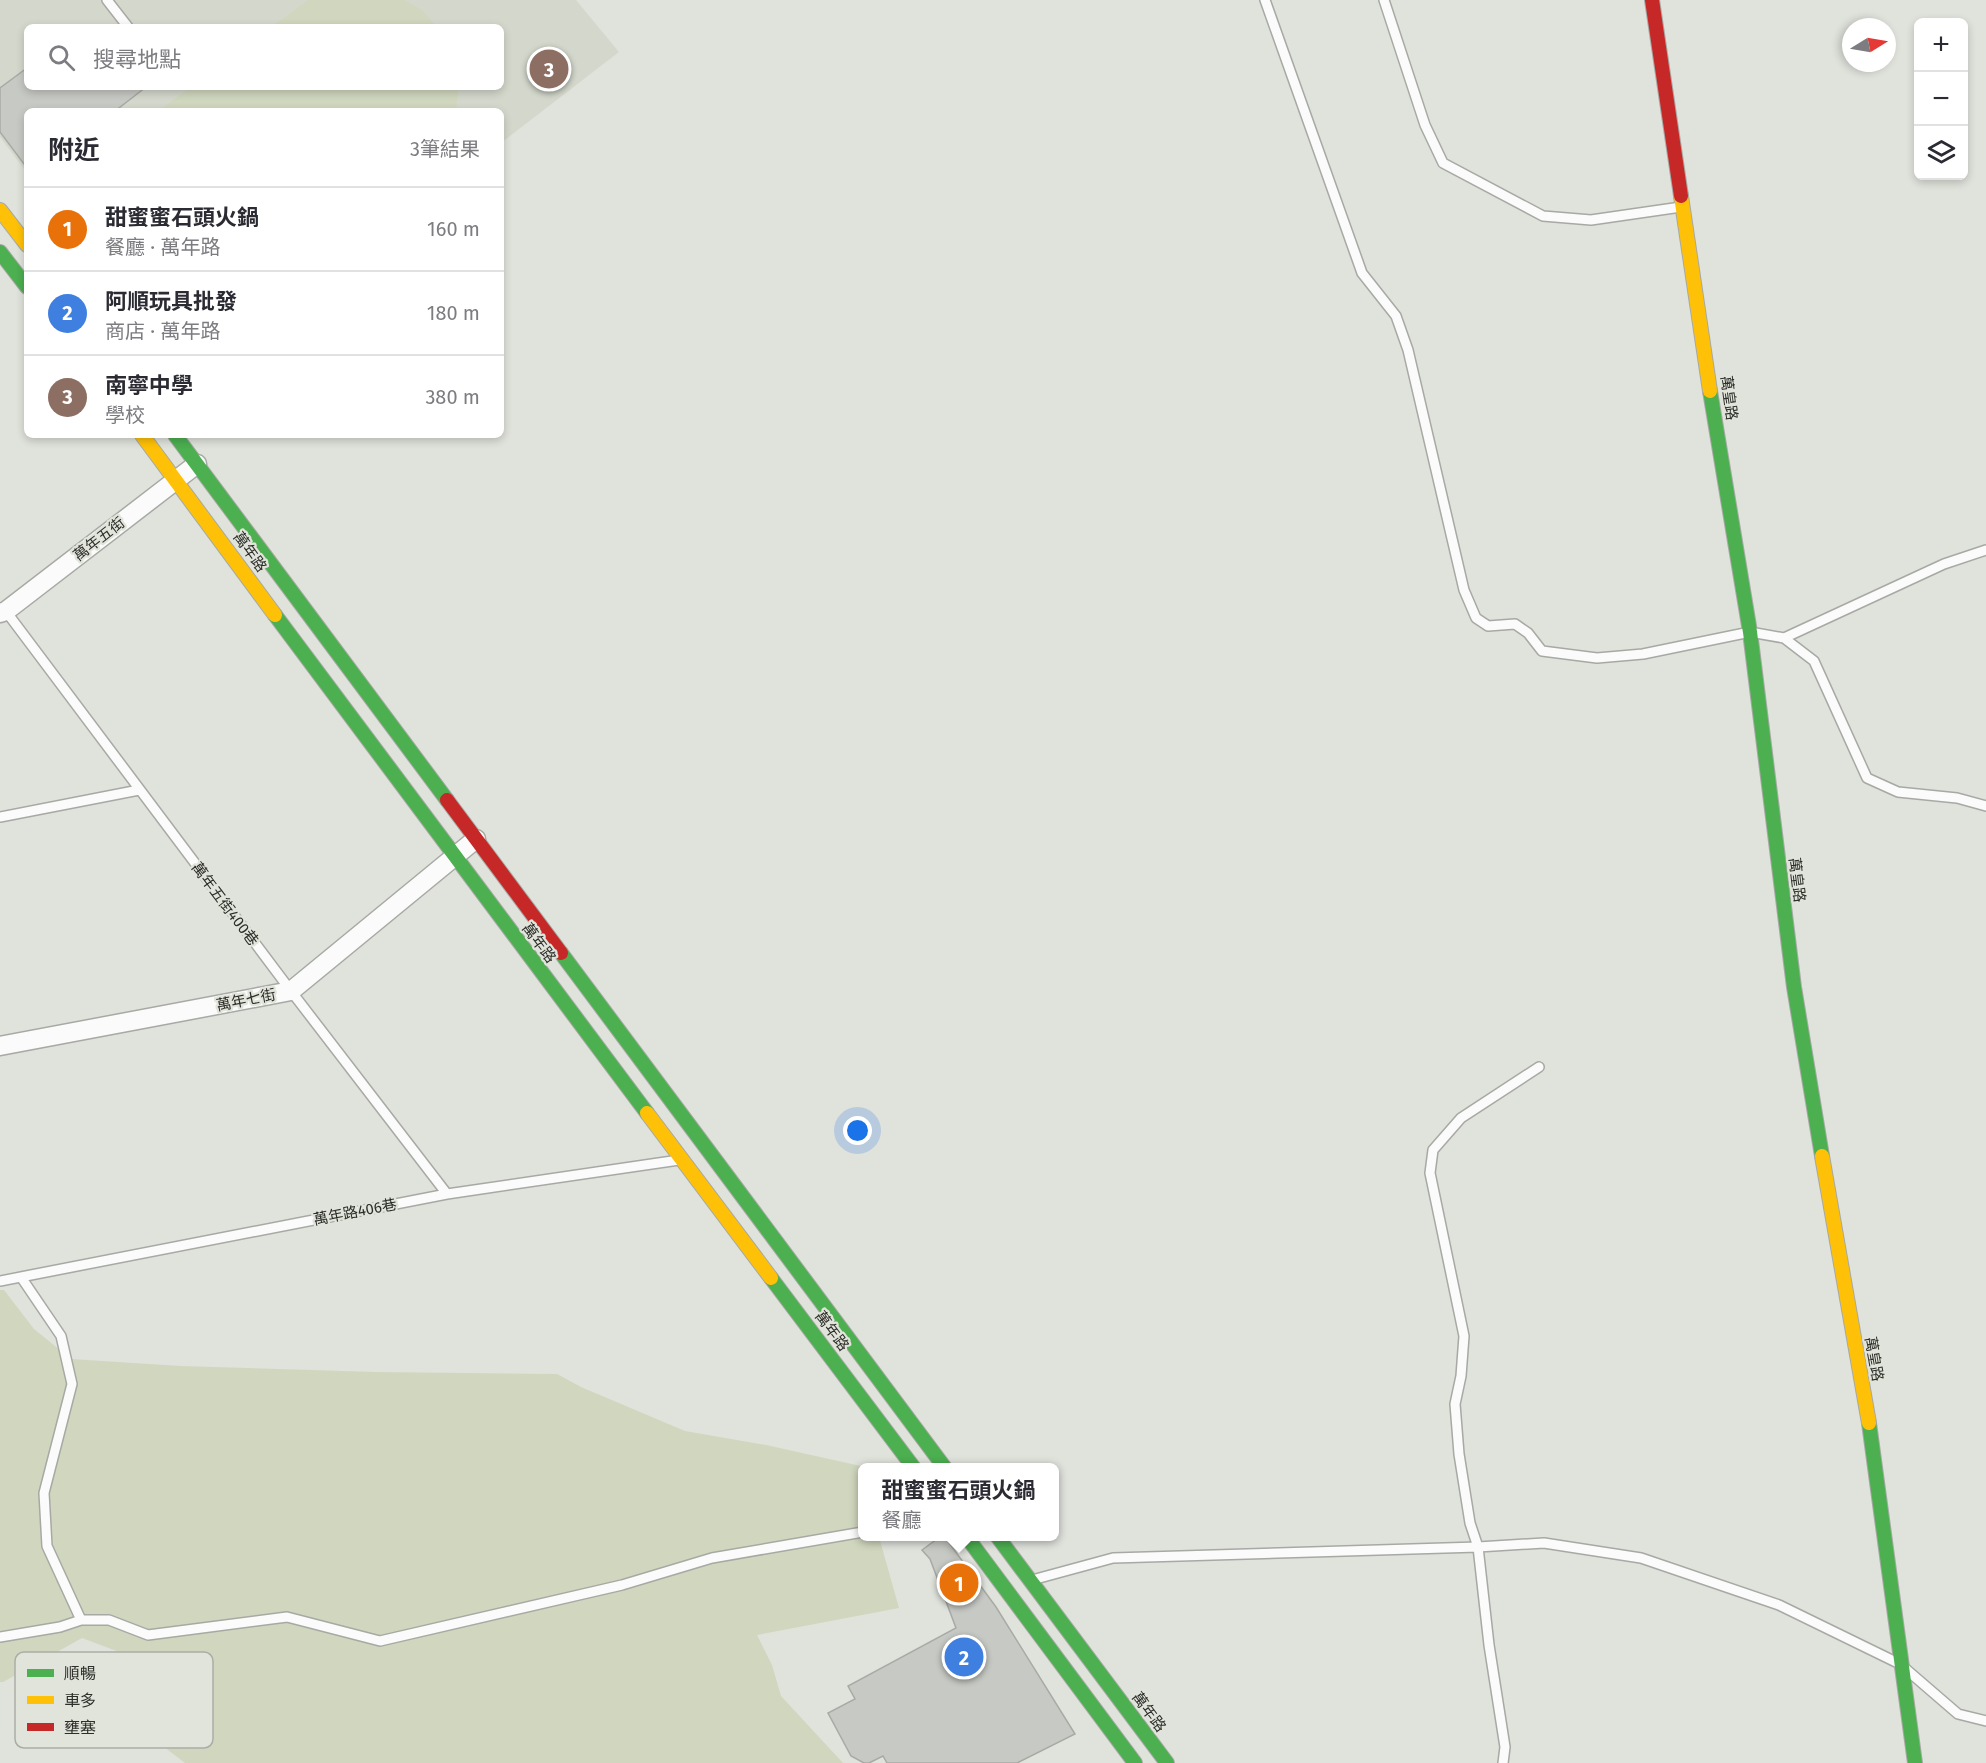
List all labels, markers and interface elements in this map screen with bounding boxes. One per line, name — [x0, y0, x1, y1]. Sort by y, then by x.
north arrow — [1842, 18, 1896, 72]
map controls — [1914, 18, 1968, 180]
button: + — [1914, 18, 1968, 72]
search box — [24, 24, 504, 90]
icon: search — [45, 41, 78, 74]
text: 搜尋地點 — [93, 46, 181, 73]
pin: 3 — [530, 46, 568, 92]
button: − — [1914, 72, 1968, 126]
button: layers — [1914, 126, 1968, 180]
text: 附近 — [48, 135, 100, 166]
text: 3筆結果 — [410, 137, 480, 161]
text: 甜蜜蜜石頭火鍋 — [105, 204, 259, 231]
text: 1 — [63, 217, 72, 241]
text: 160 m — [427, 217, 480, 241]
text: 餐廳 · 萬年路 — [105, 235, 220, 259]
text: 阿順玩具批發 — [105, 288, 237, 315]
text: 2 — [62, 301, 73, 325]
text: 180 m — [427, 301, 480, 325]
text: 商店 · 萬年路 — [105, 319, 220, 343]
text: 南寧中學 — [105, 372, 193, 399]
street label: 萬皇路 — [1717, 374, 1741, 422]
text: 3 — [62, 385, 73, 409]
text: 380 m — [425, 385, 480, 409]
text: 學校 — [105, 403, 145, 427]
street label: 萬年五街 — [70, 513, 128, 565]
street label: 萬年路 — [229, 529, 271, 575]
street label: 萬皇路 — [1785, 857, 1809, 903]
street label: 萬年五街400巷 — [188, 859, 262, 949]
street label: 萬年路 — [518, 920, 560, 966]
street label: 萬年七街 — [215, 985, 277, 1015]
your location — [843, 1116, 872, 1145]
street label: 萬年路406巷 — [312, 1195, 398, 1229]
street label: 萬年路 — [811, 1308, 853, 1354]
street label: 萬皇路 — [1861, 1335, 1887, 1383]
popup — [858, 1463, 1059, 1541]
text: 甜蜜蜜石頭火鍋 — [881, 1477, 1036, 1504]
text: 餐廳 — [881, 1508, 921, 1532]
pin: 1 — [940, 1560, 978, 1606]
pin: 2 — [944, 1634, 984, 1680]
legend — [15, 1652, 213, 1748]
text: 順暢 — [64, 1664, 96, 1683]
street label: 萬年路 — [1128, 1689, 1170, 1735]
text: 車多 — [64, 1691, 96, 1710]
text: 壅塞 — [64, 1718, 96, 1737]

